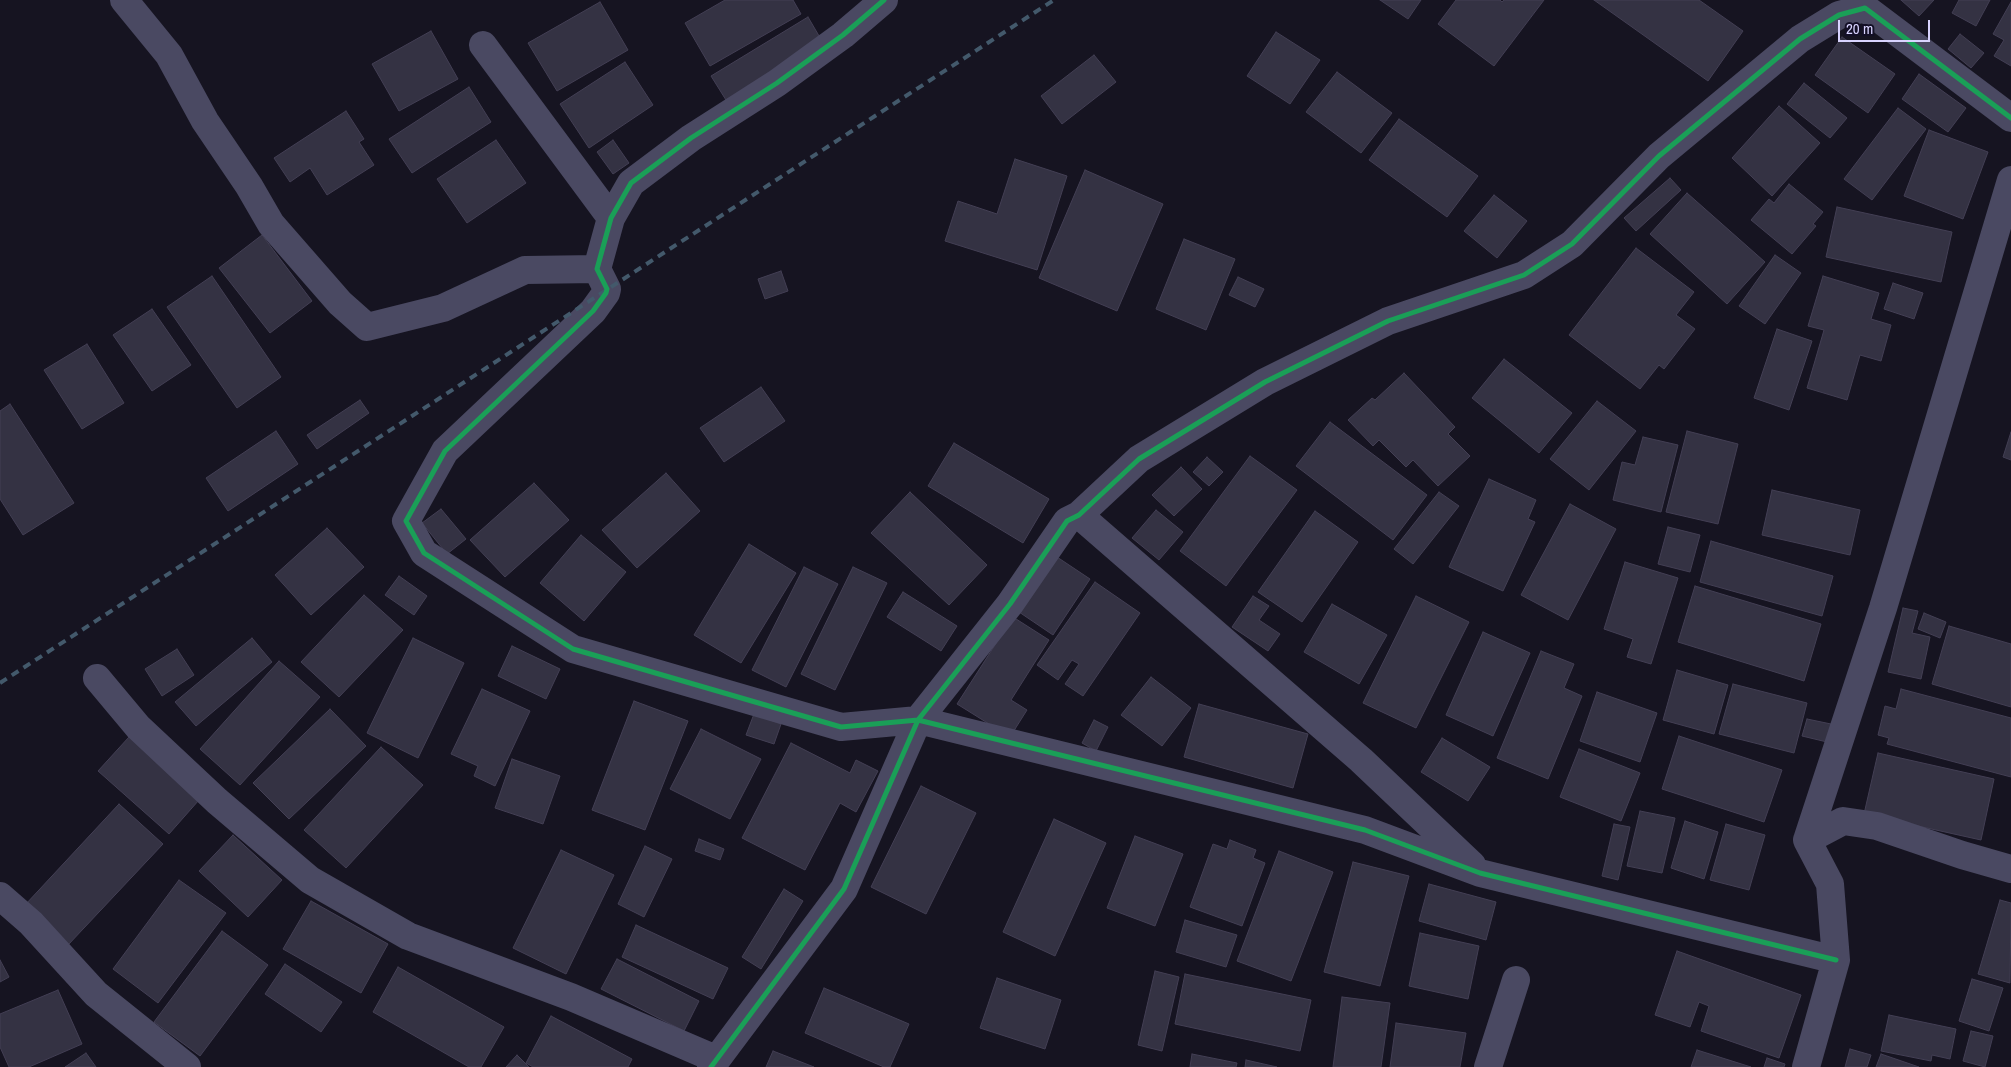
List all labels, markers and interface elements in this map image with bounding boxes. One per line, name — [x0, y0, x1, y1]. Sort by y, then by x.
scale bar — [1841, 10, 1934, 42]
text: 20 m — [1846, 18, 1873, 39]

